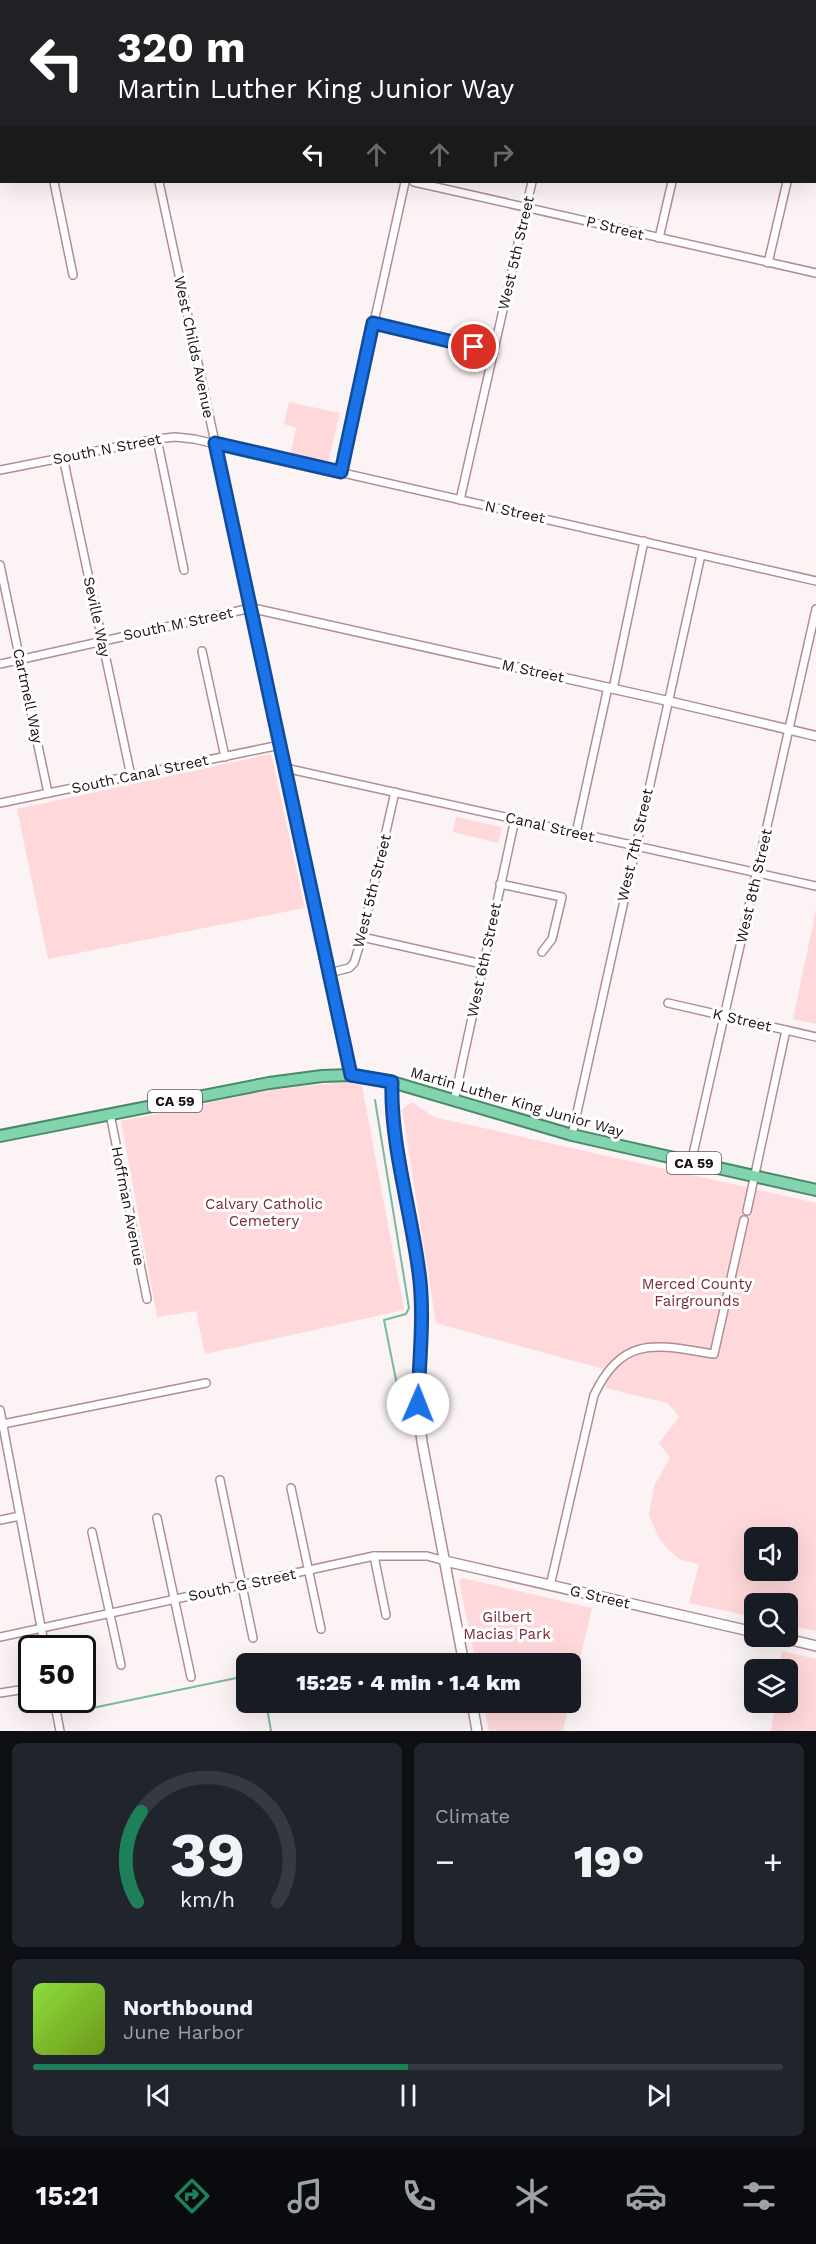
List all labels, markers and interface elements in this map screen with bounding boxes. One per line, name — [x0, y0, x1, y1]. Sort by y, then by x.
text: 320 m — [117, 23, 246, 72]
icon: left — [18, 24, 96, 102]
text: Martin Luther King Junior Way — [117, 73, 514, 105]
icon: left — [297, 138, 330, 171]
icon: ahead — [360, 138, 393, 171]
icon: ahead — [423, 138, 456, 171]
icon: right — [486, 138, 519, 171]
street label: West 5th Street — [494, 194, 538, 312]
street label: P Street — [584, 212, 647, 244]
street label: West Childs Avenue — [170, 274, 218, 420]
pin — [448, 321, 499, 372]
icon: arrive — [457, 330, 490, 363]
street label: South N Street — [51, 430, 163, 468]
street label: N Street — [483, 497, 548, 527]
street label: Seville Way — [80, 575, 114, 659]
street label: South M Street — [122, 603, 235, 644]
street label: Cartmell Way — [9, 647, 47, 745]
street label: M Street — [500, 656, 566, 687]
street label: South Canal Street — [70, 751, 211, 797]
street label: West 7th Street — [613, 786, 657, 903]
street label: Canal Street — [504, 808, 597, 846]
street label: West 8th Street — [732, 826, 776, 945]
street label: West 5th Street — [349, 832, 395, 950]
street label: West 6th Street — [463, 900, 505, 1019]
street label: K Street — [711, 1004, 774, 1036]
street label: Martin Luther King Junior Way — [408, 1063, 626, 1141]
road number: CA 59 — [148, 1090, 202, 1112]
street label: Hoffman Avenue — [108, 1145, 148, 1267]
road number: CA 59 — [667, 1152, 721, 1174]
park label: Calvary Catholic Cemetery — [205, 1195, 323, 1230]
park label: Merced County Fairgrounds — [642, 1275, 753, 1310]
position arrow — [386, 1372, 450, 1436]
map controls — [744, 1527, 798, 1713]
button: sound — [744, 1527, 798, 1581]
street label: South G Street — [186, 1565, 298, 1605]
street label: G Street — [568, 1581, 632, 1613]
button: search — [744, 1593, 798, 1647]
park label: Gilbert Macias Park — [463, 1608, 551, 1643]
speed limit sign: 50 — [18, 1635, 96, 1713]
button: layers — [744, 1659, 798, 1713]
text: 15:25 · 4 min · 1.4 km — [296, 1670, 521, 1695]
text: Climate — [435, 1804, 510, 1828]
text: 39 — [169, 1818, 245, 1891]
text: 19° — [574, 1835, 644, 1888]
text: − — [435, 1842, 455, 1881]
text: + — [763, 1842, 783, 1881]
text: km/h — [179, 1887, 235, 1912]
text: Northbound — [123, 1995, 253, 2020]
text: June Harbor — [123, 2020, 244, 2044]
icon: previous — [142, 2079, 175, 2112]
icon: pause — [392, 2079, 425, 2112]
icon: next — [642, 2079, 675, 2112]
icon: directions — [171, 2175, 213, 2217]
icon: music — [284, 2175, 326, 2217]
icon: phone — [398, 2175, 440, 2217]
icon: climate — [511, 2175, 553, 2217]
icon: car — [625, 2175, 667, 2217]
icon: filters — [738, 2175, 780, 2217]
text: 15:21 — [36, 2180, 99, 2212]

